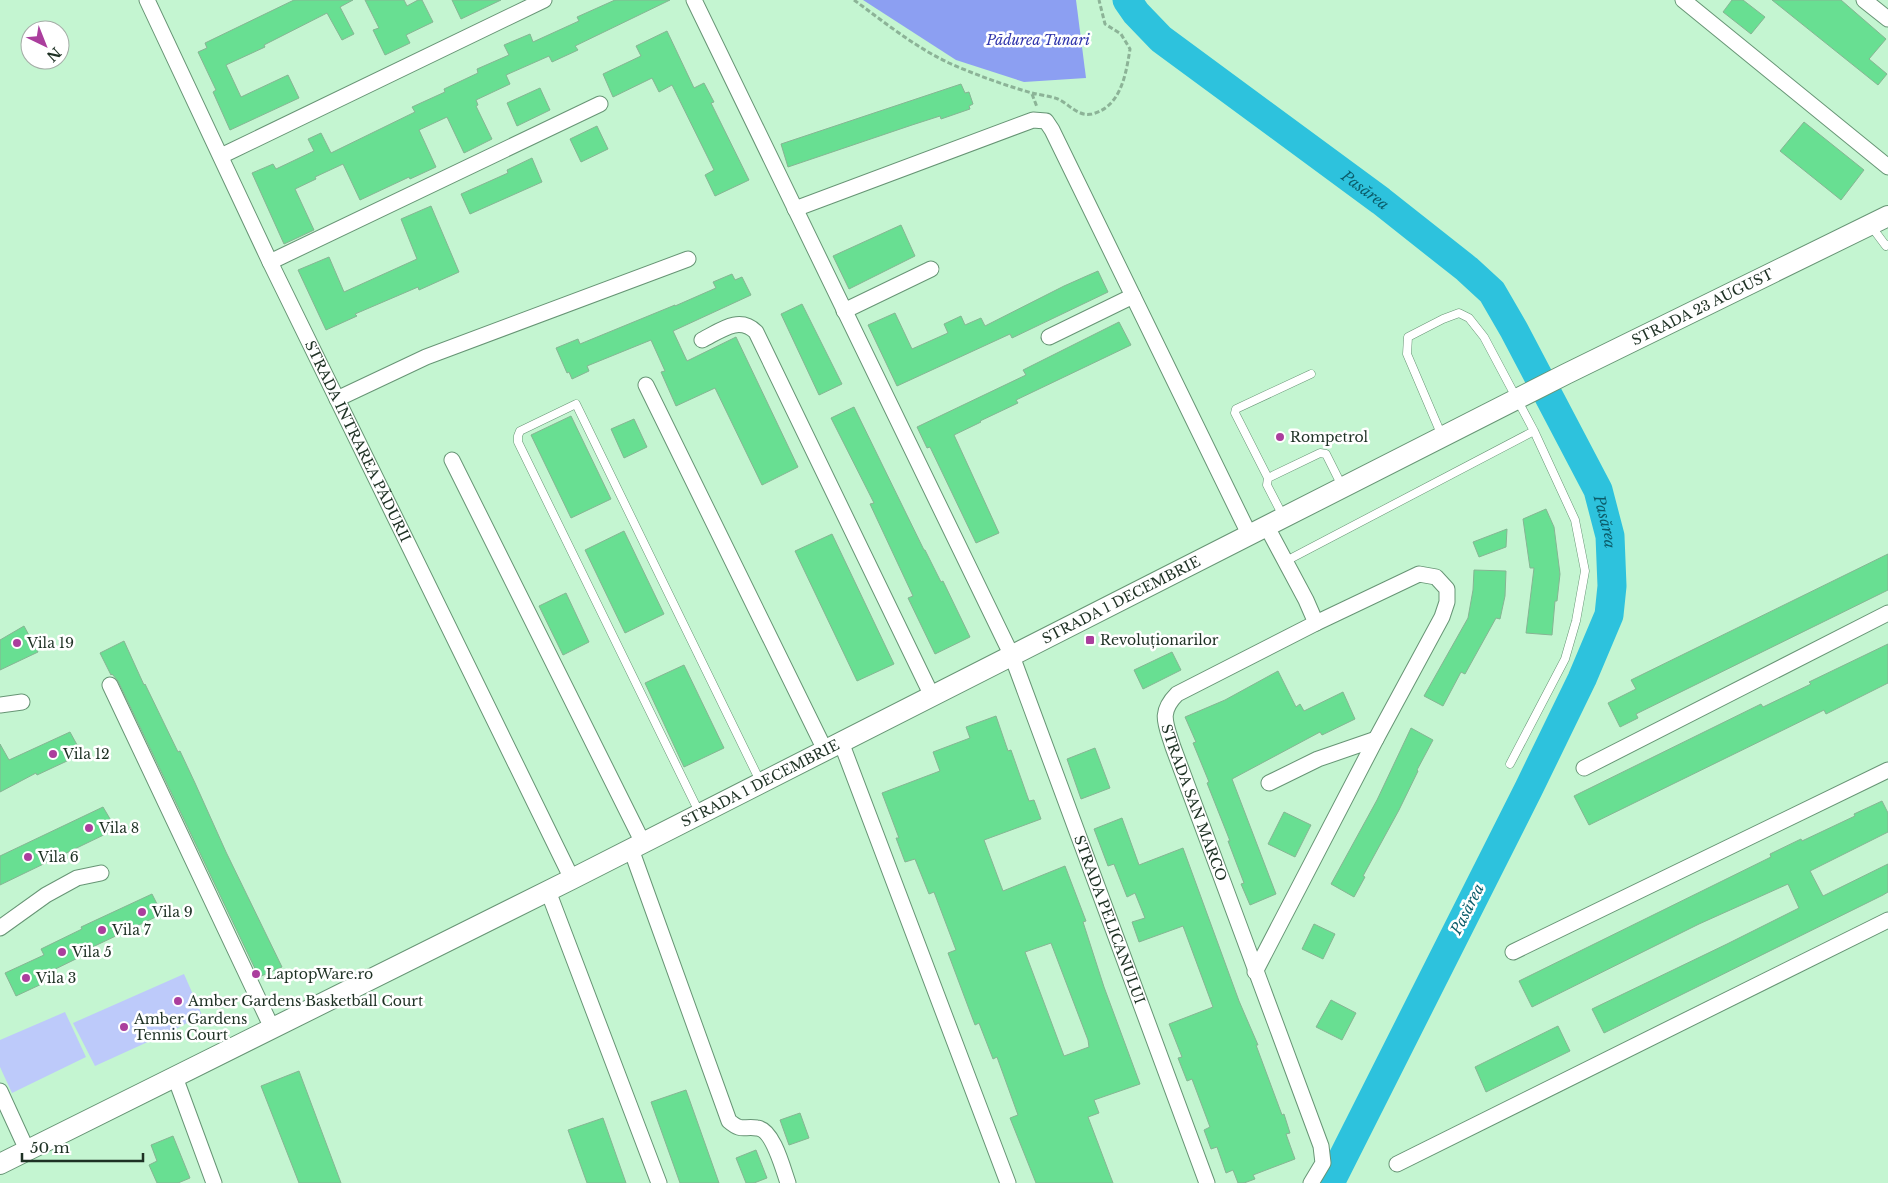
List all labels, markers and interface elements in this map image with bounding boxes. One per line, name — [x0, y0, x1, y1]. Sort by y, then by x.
north arrow — [20, 20, 70, 70]
park label: Pădurea Tunari — [985, 31, 1090, 49]
text: N — [43, 43, 65, 66]
water label: Pasărea — [1337, 165, 1393, 214]
street label: STRADA 23 AUGUST — [1629, 265, 1776, 349]
street label: STRADA INTRAREA PĂDURII — [301, 338, 415, 545]
place label: Rompetrol — [1290, 428, 1369, 446]
marker: Rompetrol — [1274, 431, 1286, 443]
water label: Pasărea — [1590, 492, 1620, 549]
street label: STRADA 1 DECEMBRIE — [1039, 552, 1203, 648]
place label: Revoluționarilor — [1100, 631, 1219, 649]
place label: Vila 19 — [26, 634, 74, 652]
marker: Revoluționarilor — [1084, 634, 1096, 646]
marker: Vila 19 — [11, 637, 23, 649]
street label: STRADA SAN MARCO — [1157, 722, 1231, 884]
street label: STRADA 1 DECEMBRIE — [678, 736, 842, 831]
place label: Vila 12 — [62, 745, 110, 763]
marker: Vila 12 — [47, 748, 59, 760]
place label: Vila 8 — [98, 819, 139, 837]
marker: Vila 8 — [83, 822, 95, 834]
street label: STRADA PELICANULUI — [1070, 833, 1149, 1007]
place label: Vila 6 — [37, 848, 79, 866]
marker: Vila 6 — [22, 851, 34, 863]
water label: Pasărea — [1446, 880, 1488, 939]
place label: Vila 9 — [151, 903, 193, 921]
marker: Vila 9 — [136, 906, 148, 918]
place label: Vila 7 — [111, 921, 152, 939]
marker: Vila 7 — [96, 924, 108, 936]
place label: Vila 5 — [71, 943, 112, 961]
marker: Vila 5 — [56, 946, 68, 958]
place label: LaptopWare.ro — [266, 965, 373, 983]
marker: LaptopWare.ro — [250, 968, 262, 980]
place label: Vila 3 — [35, 969, 76, 987]
marker: Vila 3 — [20, 972, 32, 984]
place label: Amber Gardens Basketball Court — [187, 992, 424, 1010]
marker: Amber Gardens Basketball Court — [172, 995, 184, 1007]
place label: Amber Gardens Tennis Court — [133, 1010, 247, 1044]
marker: Amber Gardens Tennis Court — [118, 1021, 130, 1033]
scale bar — [22, 1130, 144, 1162]
text: 50 m — [30, 1138, 70, 1157]

